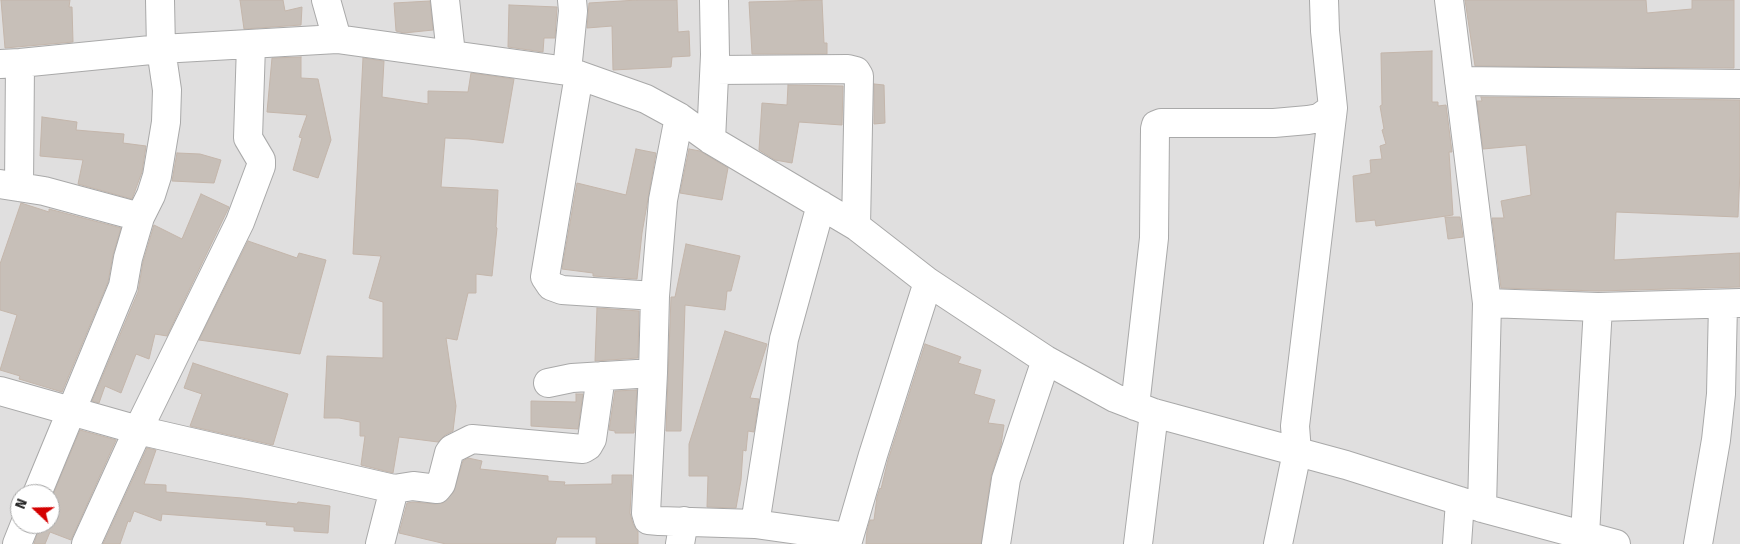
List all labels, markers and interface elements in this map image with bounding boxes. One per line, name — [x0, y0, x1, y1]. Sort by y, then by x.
north arrow — [10, 484, 60, 534]
text: N — [12, 496, 31, 511]

